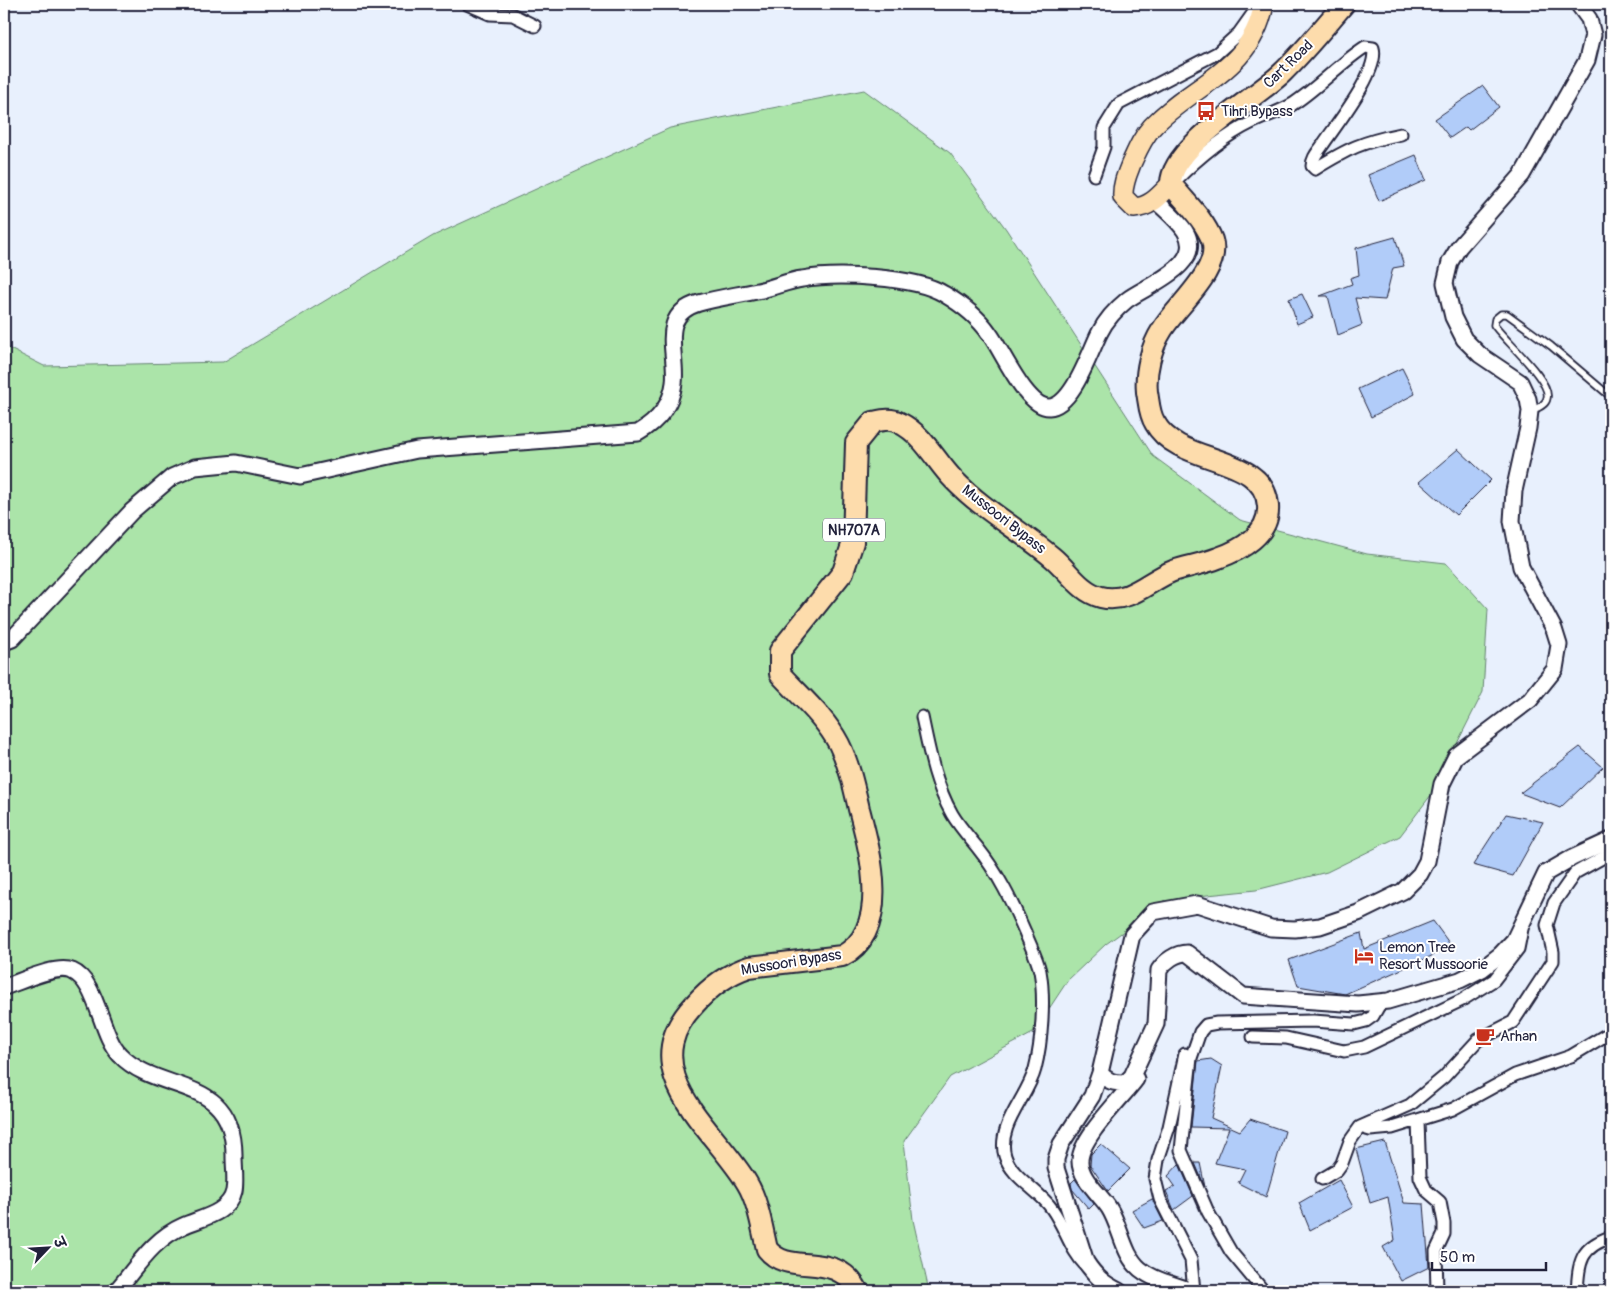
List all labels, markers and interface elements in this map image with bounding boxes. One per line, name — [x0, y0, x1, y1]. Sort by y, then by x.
street label: Cart Road — [1259, 36, 1317, 93]
bus stop icon: Tihri Bypass — [1195, 100, 1217, 122]
place label: Tihri Bypass — [1221, 102, 1293, 121]
street label: Mussoori Bypass — [958, 481, 1050, 558]
road number: NH707A — [823, 518, 885, 542]
place label: Lemon Tree Resort Mussoorie — [1379, 938, 1488, 974]
street label: Mussoori Bypass — [739, 945, 843, 980]
hotel icon: Lemon Tree Resort Mussoorie — [1353, 945, 1375, 967]
cafe icon: Arhan — [1474, 1025, 1496, 1047]
place label: Arhan — [1500, 1027, 1537, 1046]
north arrow — [22, 1222, 72, 1272]
text: उ — [49, 1233, 70, 1252]
scale bar — [1432, 1240, 1546, 1272]
text: 50 m — [1440, 1248, 1475, 1267]

